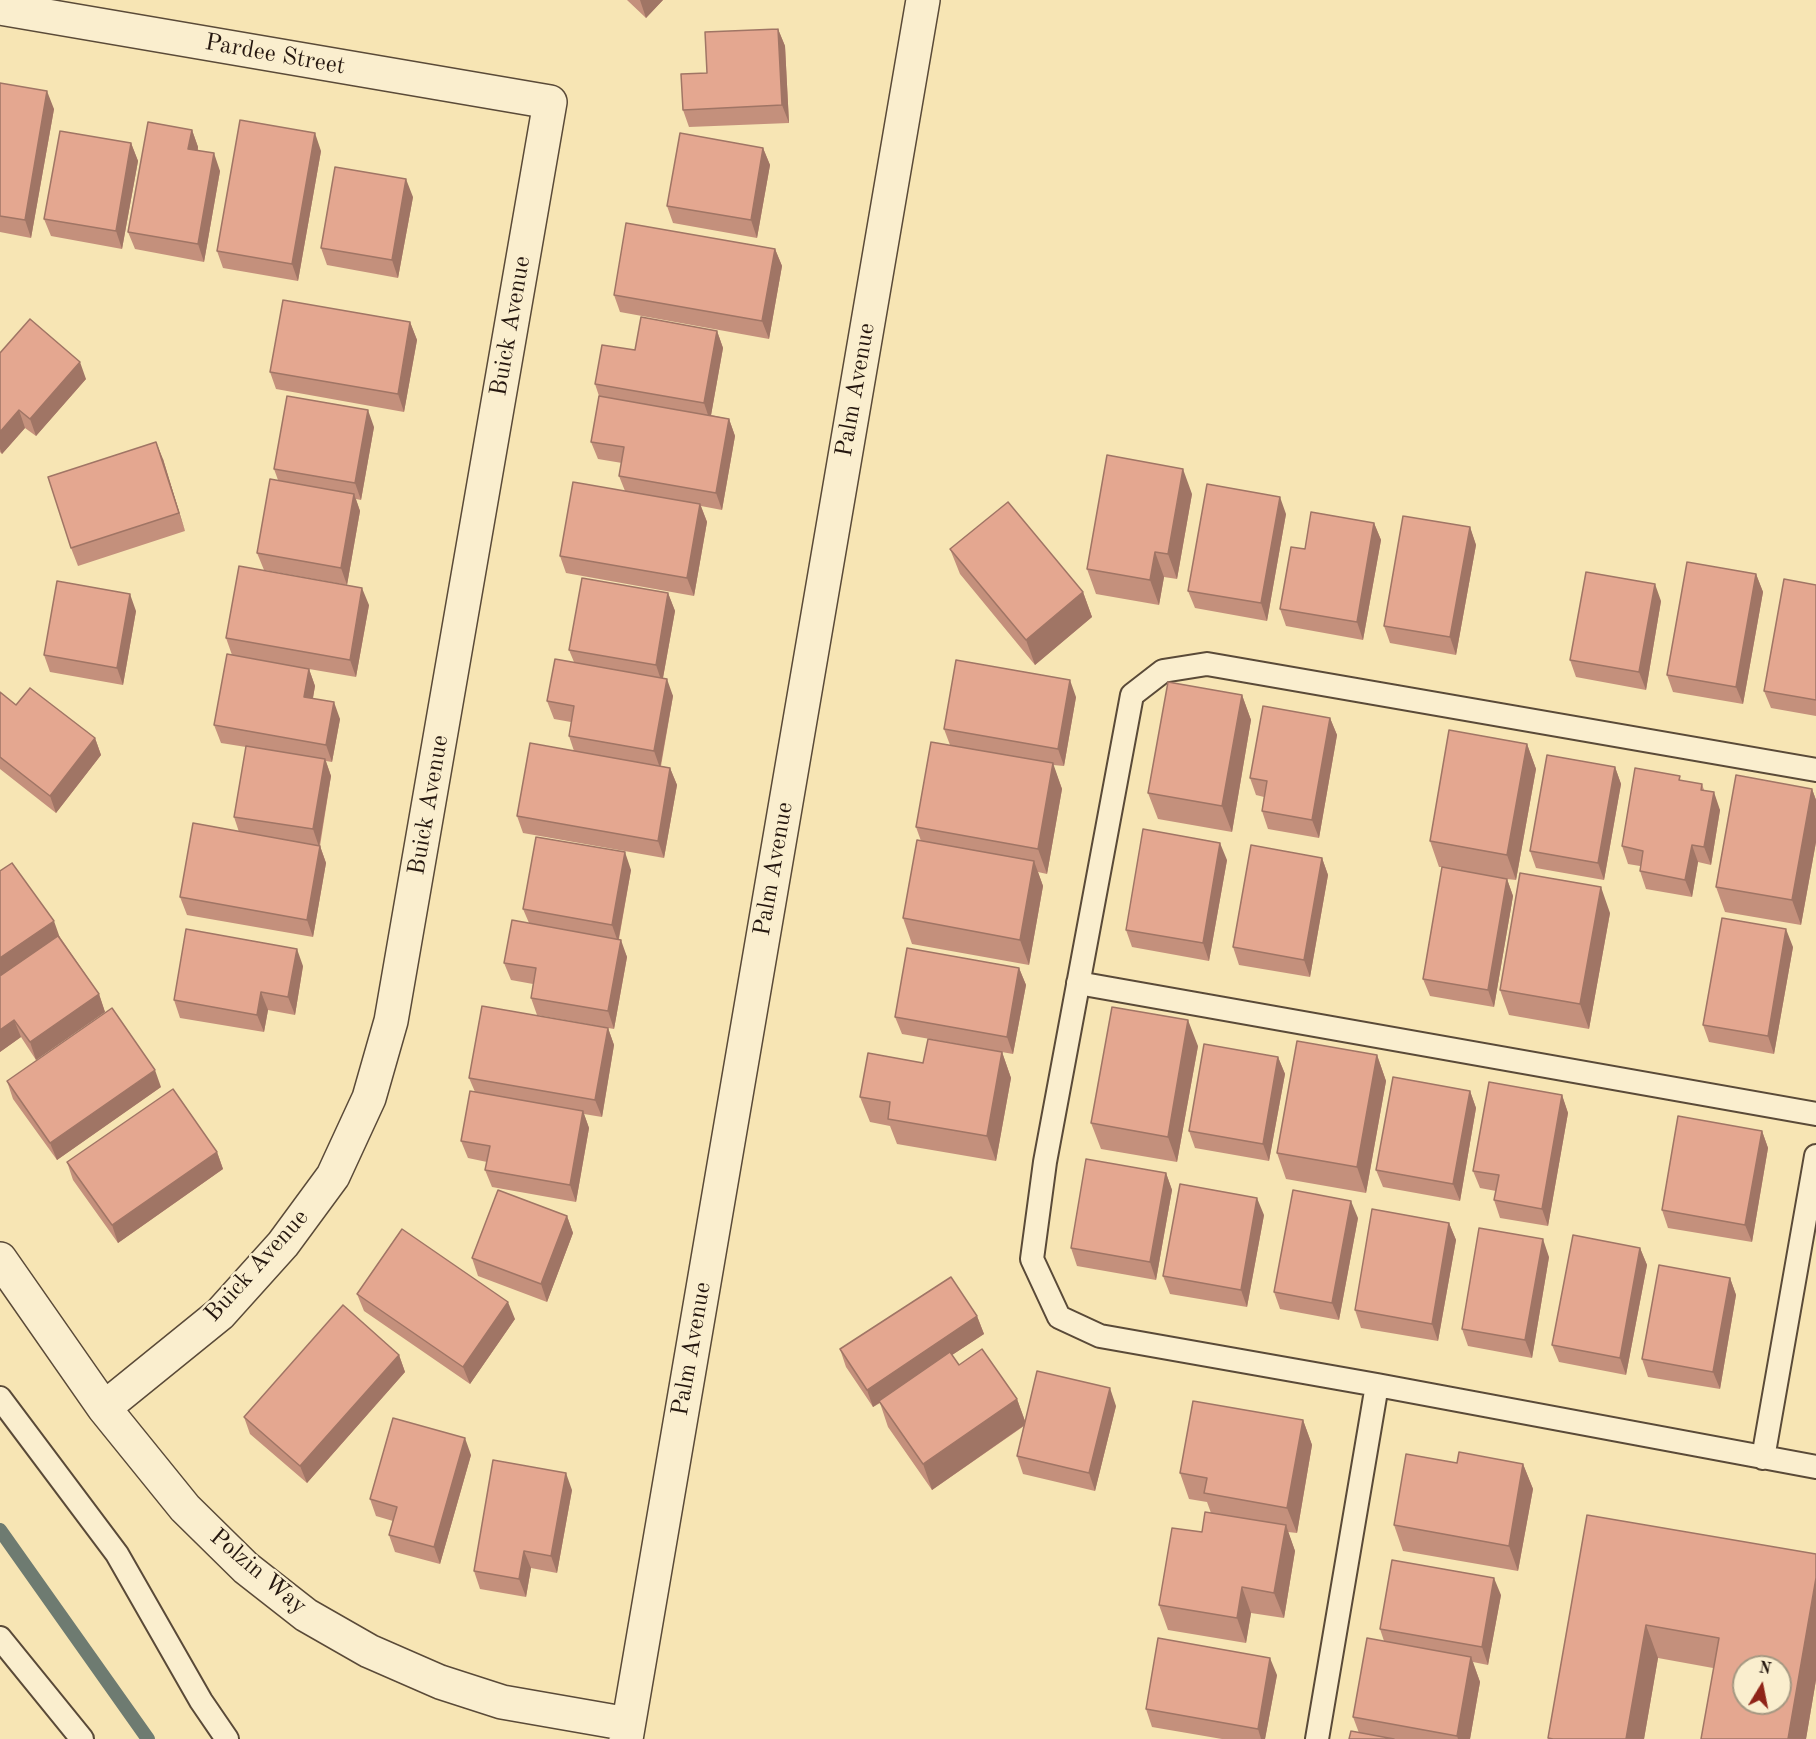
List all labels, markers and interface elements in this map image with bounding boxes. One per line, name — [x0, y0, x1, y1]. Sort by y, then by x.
street label: Pardee Street — [203, 28, 347, 82]
street label: Buick Avenue — [485, 254, 537, 398]
street label: Palm Avenue — [830, 321, 882, 459]
street label: Buick Avenue — [403, 733, 455, 877]
street label: Palm Avenue — [748, 800, 800, 938]
street label: Buick Avenue — [199, 1204, 315, 1328]
street label: Palm Avenue — [666, 1280, 718, 1418]
street label: Polzin Way — [204, 1523, 312, 1621]
north arrow — [1732, 1655, 1792, 1715]
text: N — [1757, 1660, 1772, 1678]

